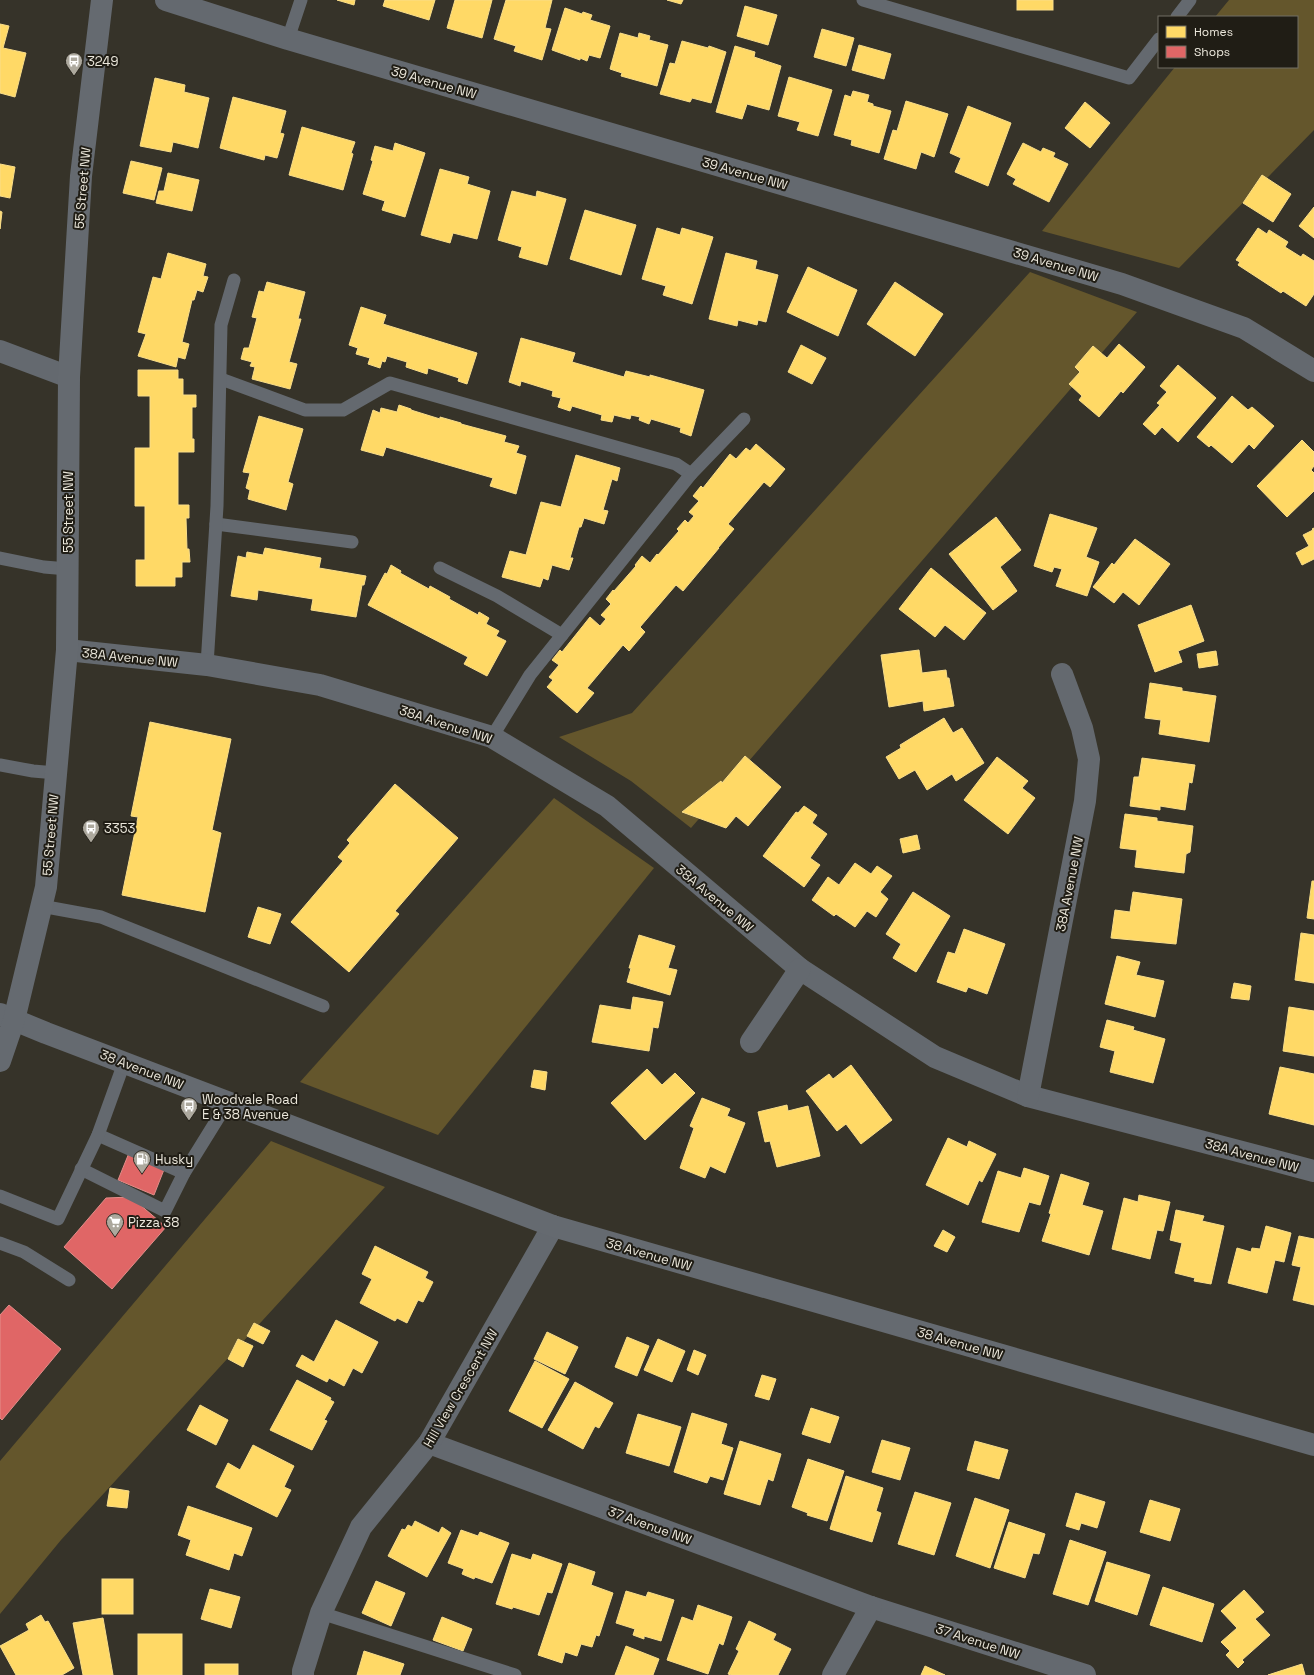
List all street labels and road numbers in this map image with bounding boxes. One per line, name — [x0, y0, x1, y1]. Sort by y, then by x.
street label: 39 Avenue NW — [389, 62, 479, 103]
street label: 55 Street NW — [70, 146, 95, 230]
street label: 39 Avenue NW — [700, 153, 790, 194]
street label: 39 Avenue NW — [1011, 243, 1101, 286]
street label: 55 Street NW — [60, 471, 77, 553]
street label: 38A Avenue NW — [81, 644, 179, 671]
street label: 38A Avenue NW — [397, 701, 494, 747]
street label: 55 Street NW — [38, 793, 63, 877]
street label: 38A Avenue NW — [1052, 835, 1087, 933]
street label: 38A Avenue NW — [672, 861, 757, 936]
street label: 38 Avenue NW — [98, 1046, 186, 1093]
street label: 38A Avenue NW — [1203, 1135, 1301, 1176]
street label: 38 Avenue NW — [604, 1234, 694, 1275]
street label: 38 Avenue NW — [915, 1323, 1005, 1364]
street label: Hill View Crescent NW — [420, 1326, 501, 1451]
street label: 37 Avenue NW — [606, 1502, 694, 1548]
street label: 37 Avenue NW — [934, 1620, 1022, 1663]

